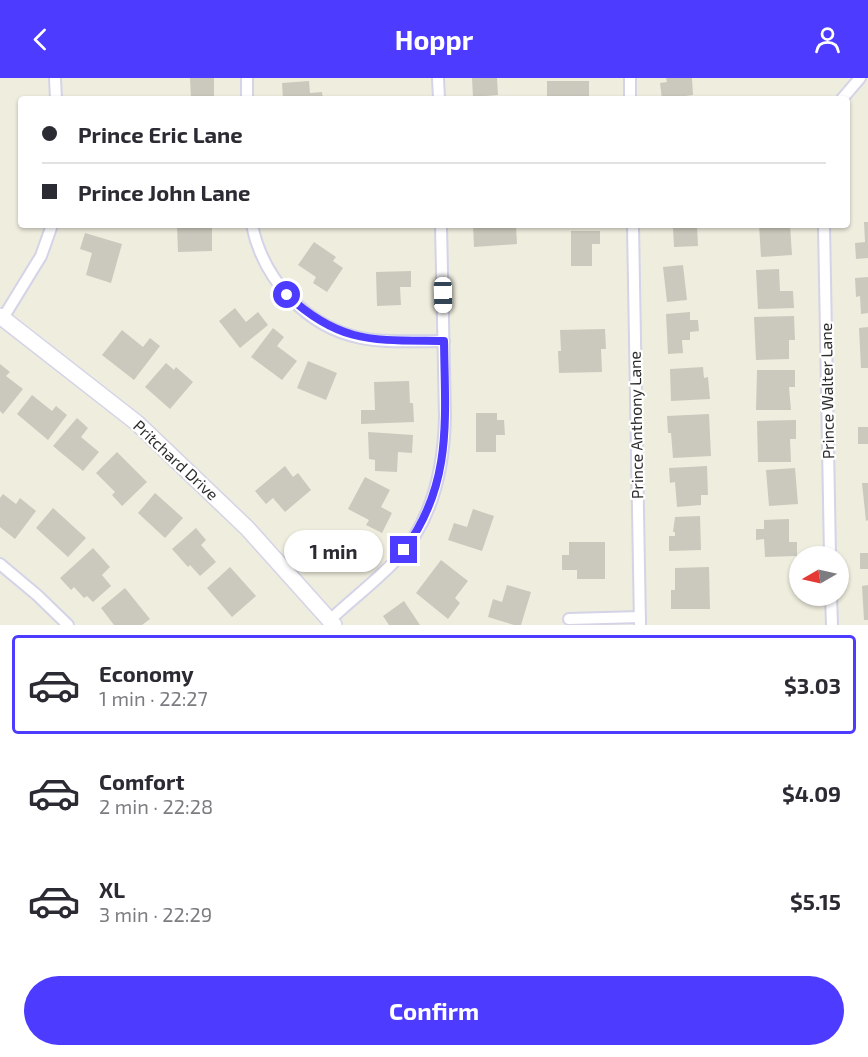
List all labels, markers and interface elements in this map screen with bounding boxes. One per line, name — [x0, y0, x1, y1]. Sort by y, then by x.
icon: back — [24, 23, 57, 56]
text: Hoppr — [395, 23, 473, 55]
icon: person — [811, 23, 844, 56]
text: Prince Eric Lane — [78, 121, 243, 147]
text: Prince John Lane — [78, 179, 250, 205]
car — [434, 277, 452, 313]
route start — [273, 281, 300, 308]
street label: Prince Walter Lane — [816, 323, 837, 459]
street label: Prince Anthony Lane — [625, 351, 646, 499]
street label: Pritchard Drive — [130, 416, 223, 504]
callout: 1 min — [284, 529, 383, 571]
route end — [390, 536, 417, 563]
text: 1 min — [309, 539, 358, 563]
north arrow — [789, 546, 849, 606]
map controls — [789, 546, 849, 606]
icon: car — [27, 658, 81, 712]
text: Economy — [99, 660, 194, 686]
text: $3.03 — [784, 672, 841, 698]
text: 1 min · 22:27 — [99, 686, 208, 710]
icon: car — [27, 766, 81, 820]
text: Comfort — [99, 768, 184, 794]
text: $4.09 — [782, 780, 841, 806]
text: 2 min · 22:28 — [99, 794, 213, 818]
icon: car — [27, 874, 81, 928]
text: XL — [99, 876, 125, 902]
text: $5.15 — [790, 888, 841, 914]
text: 3 min · 22:29 — [99, 902, 212, 926]
button: Confirm — [24, 976, 844, 1045]

